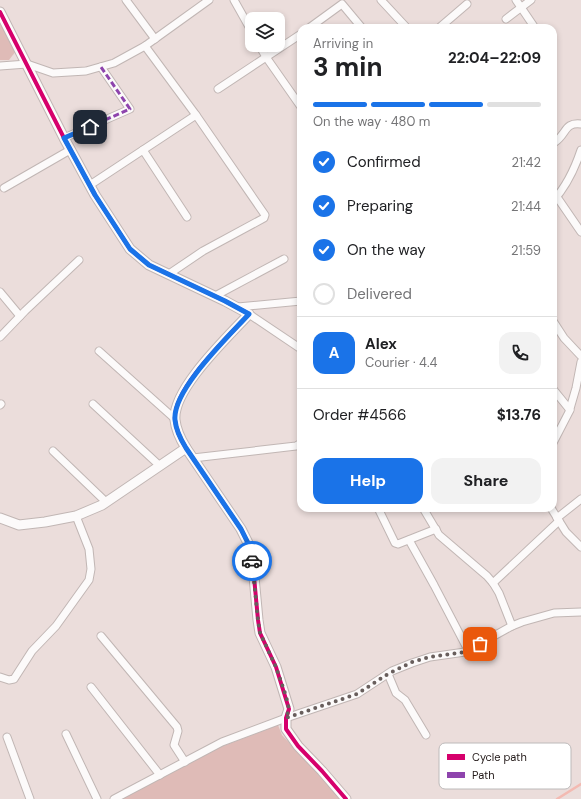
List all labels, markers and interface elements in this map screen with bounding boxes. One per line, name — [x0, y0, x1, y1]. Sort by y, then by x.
map controls — [245, 12, 285, 52]
button: layers — [245, 12, 285, 52]
text: Arriving in — [313, 35, 373, 52]
text: 22:04–22:09 — [448, 48, 541, 68]
text: 3 min — [313, 50, 382, 84]
pin — [73, 110, 107, 144]
text: On the way · 480 m — [313, 113, 430, 130]
icon: home — [79, 116, 101, 138]
icon: check — [313, 151, 335, 173]
text: Confirmed — [347, 152, 421, 172]
text: 21:42 — [511, 154, 541, 171]
icon: check — [313, 195, 335, 217]
text: Preparing — [347, 196, 413, 216]
text: 21:44 — [511, 198, 541, 215]
icon: check — [313, 239, 335, 261]
text: On the way — [347, 240, 426, 260]
text: 21:59 — [511, 242, 541, 259]
text: Delivered — [347, 284, 412, 304]
button: phone — [499, 332, 541, 374]
text: Alex — [365, 334, 397, 354]
text: A — [329, 343, 339, 363]
text: Courier · 4.4 — [365, 354, 437, 371]
text: Order #4566 — [313, 405, 407, 425]
text: $13.76 — [497, 405, 541, 425]
button: Help — [313, 458, 423, 504]
button: Share — [431, 458, 541, 504]
courier — [232, 541, 272, 581]
icon: car — [241, 550, 263, 572]
pin — [463, 627, 497, 661]
icon: bag — [469, 633, 491, 655]
legend — [439, 743, 571, 789]
text: Cycle path — [472, 750, 527, 764]
text: Path — [472, 768, 495, 782]

